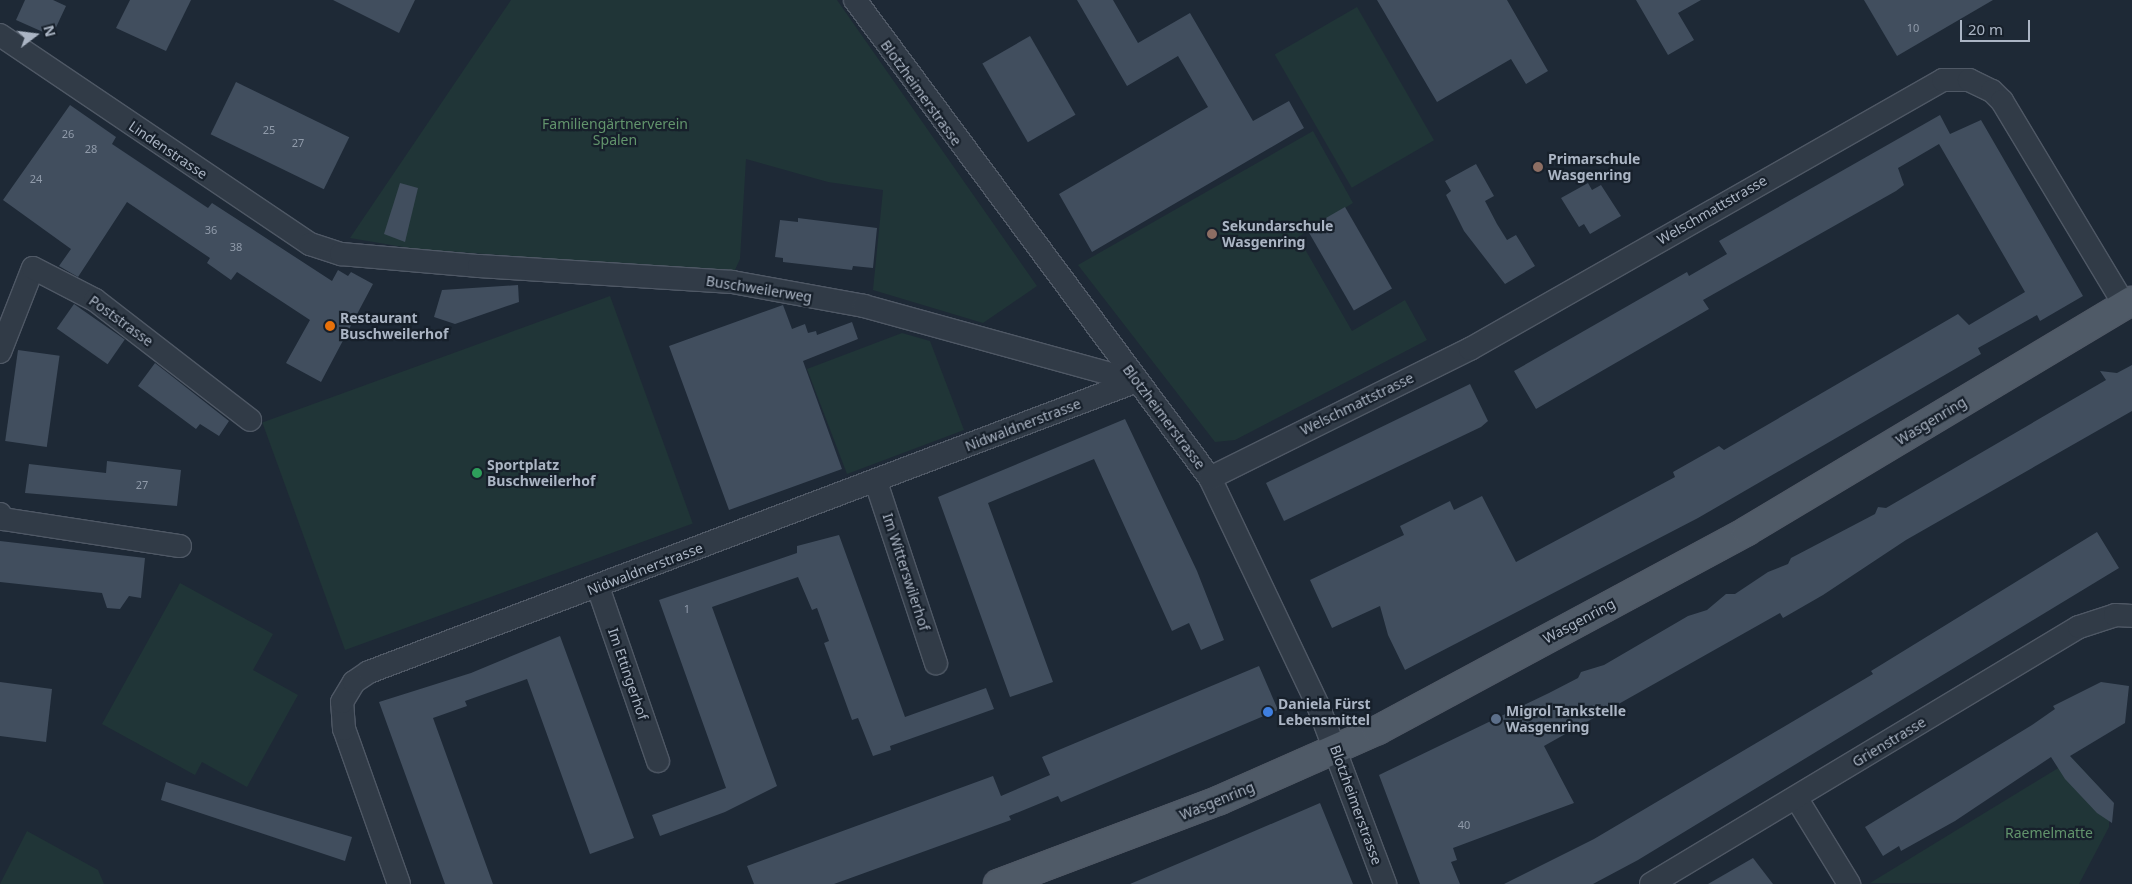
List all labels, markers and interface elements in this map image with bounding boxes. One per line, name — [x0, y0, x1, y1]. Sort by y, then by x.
north arrow — [10, 10, 60, 60]
scale bar — [1962, 10, 2032, 42]
text: 20 m — [1968, 19, 2003, 39]
house number: 10 — [1907, 21, 1919, 35]
text: N — [39, 23, 61, 39]
street label: Blotzheimerstrasse — [877, 37, 965, 149]
park label: Familiengärtnerverein Spalen — [542, 116, 688, 148]
street label: Lindenstrasse — [126, 118, 210, 182]
house number: 25 — [263, 123, 275, 137]
house number: 26 — [62, 127, 74, 141]
house number: 27 — [292, 136, 304, 150]
house number: 28 — [85, 142, 97, 156]
place label: Primarschule Wasgenring — [1548, 151, 1640, 184]
marker: Primarschule Wasgenring — [1532, 161, 1544, 173]
house number: 24 — [30, 172, 42, 186]
street label: Welschmattstrasse — [1654, 172, 1770, 248]
place label: Sekundarschule Wasgenring — [1222, 218, 1333, 250]
house number: 36 — [205, 223, 217, 237]
marker: Sekundarschule Wasgenring — [1206, 228, 1218, 240]
house number: 38 — [230, 240, 242, 254]
street label: Buschweilerweg — [705, 272, 813, 306]
street label: Poststrasse — [86, 292, 156, 350]
place label: Restaurant Buschweilerhof — [340, 310, 448, 342]
marker: Restaurant Buschweilerhof — [324, 320, 336, 332]
street label: Blotzheimerstrasse — [1119, 362, 1209, 472]
street label: Welschmattstrasse — [1298, 369, 1416, 439]
street label: Wasgenring — [1893, 393, 1969, 449]
street label: Nidwaldnerstrasse — [963, 395, 1083, 455]
place label: Sportplatz Buschweilerhof — [487, 457, 595, 490]
marker: Sportplatz Buschweilerhof — [471, 467, 483, 479]
house number: 27 — [136, 478, 148, 492]
street label: Im Witterswilerhof — [879, 511, 933, 633]
street label: Nidwaldnerstrasse — [585, 539, 705, 599]
street label: Wasgenring — [1540, 595, 1618, 647]
house number: 1 — [684, 602, 690, 616]
street label: Im Ettingerhof — [604, 626, 652, 722]
place label: Daniela Fürst Lebensmittel — [1278, 696, 1371, 729]
place label: Migrol Tankstelle Wasgenring — [1506, 703, 1626, 736]
marker: Daniela Fürst Lebensmittel — [1262, 706, 1274, 718]
marker: Migrol Tankstelle Wasgenring — [1490, 713, 1502, 725]
street label: Grienstrasse — [1849, 714, 1929, 770]
street label: Blotzheimerstrasse — [1327, 743, 1385, 867]
street label: Wasgenring — [1177, 778, 1257, 824]
house number: 40 — [1458, 818, 1470, 832]
park label: Raemelmatte — [2005, 825, 2093, 841]

